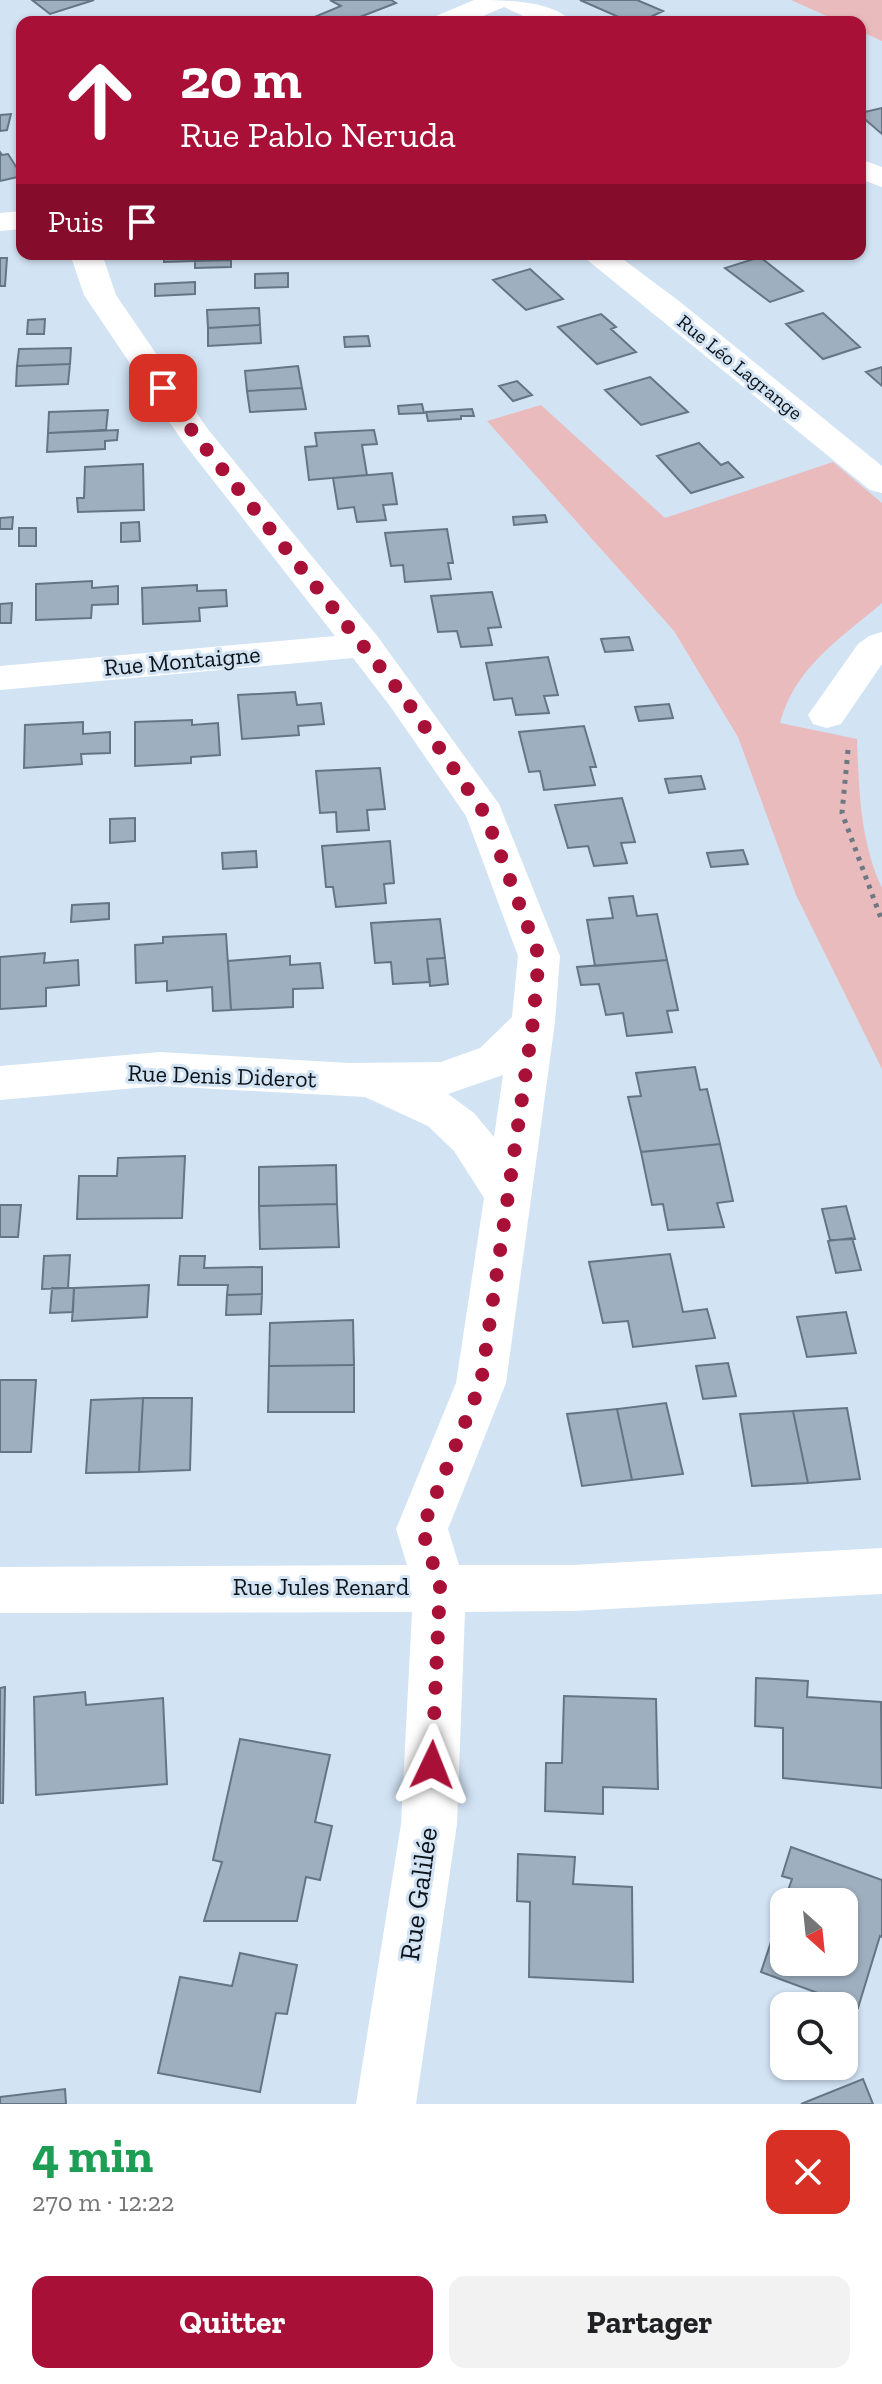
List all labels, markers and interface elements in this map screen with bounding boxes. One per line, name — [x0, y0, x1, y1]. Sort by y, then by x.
text: 20 m — [180, 45, 302, 112]
icon: ahead — [48, 48, 152, 152]
text: Rue Pablo Neruda — [180, 113, 456, 156]
icon: arrive — [120, 200, 164, 244]
text: Puis — [48, 204, 104, 240]
street label: Rue Léo Lagrange — [673, 309, 807, 425]
pin — [129, 354, 197, 422]
icon: arrive — [141, 366, 185, 410]
street label: Rue Montaigne — [102, 639, 261, 682]
street label: Rue Denis Diderot — [127, 1058, 317, 1093]
street label: Rue Jules Renard — [233, 1572, 409, 1601]
position arrow — [390, 1723, 474, 1807]
street label: Rue Galilée — [393, 1825, 444, 1963]
north arrow — [770, 1888, 858, 1976]
map controls — [770, 1888, 858, 2080]
button: search — [770, 1992, 858, 2080]
text: 4 min — [32, 2127, 153, 2184]
button: close — [766, 2130, 850, 2214]
text: 270 m · 12:22 — [32, 2186, 174, 2218]
button: Quitter — [32, 2276, 433, 2368]
button: Partager — [449, 2276, 850, 2368]

